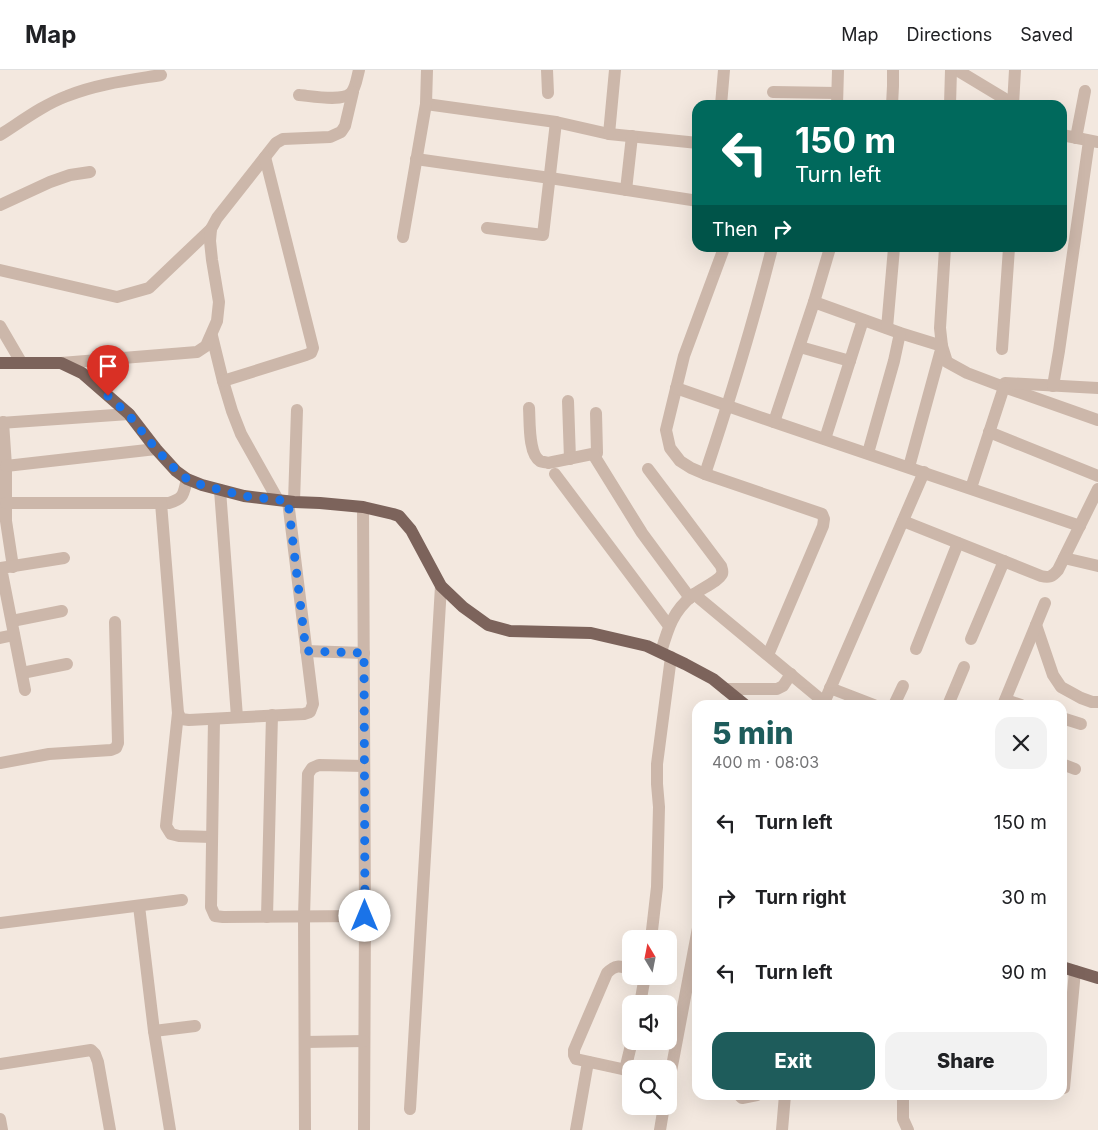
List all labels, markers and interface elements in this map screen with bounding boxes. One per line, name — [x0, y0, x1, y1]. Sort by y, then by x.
text: Map — [25, 20, 76, 49]
text: Map — [841, 24, 879, 45]
text: Directions — [907, 24, 992, 45]
text: Saved — [1020, 24, 1073, 45]
text: 150 m — [795, 119, 896, 161]
icon: left — [712, 120, 777, 185]
text: Turn left — [795, 161, 881, 187]
icon: right — [768, 215, 796, 243]
text: Then — [712, 218, 758, 241]
pin — [87, 345, 129, 396]
icon: arrive — [94, 352, 122, 380]
text: 5 min — [712, 715, 794, 751]
button: close — [995, 717, 1047, 769]
text: 400 m · 08:03 — [712, 752, 819, 772]
icon: left — [712, 809, 740, 837]
text: Turn left — [755, 811, 833, 834]
text: 150 m — [994, 811, 1047, 834]
icon: right — [712, 884, 740, 912]
text: Turn right — [755, 886, 846, 909]
text: 30 m — [1001, 886, 1047, 909]
position arrow — [338, 889, 390, 941]
north arrow — [622, 930, 678, 985]
map controls — [622, 930, 677, 1115]
icon: left — [712, 959, 740, 987]
text: Turn left — [755, 961, 833, 984]
text: 90 m — [1001, 961, 1047, 984]
button: sound — [622, 995, 677, 1050]
button: Exit — [712, 1032, 875, 1090]
button: Share — [885, 1032, 1047, 1090]
button: search — [622, 1060, 677, 1115]

